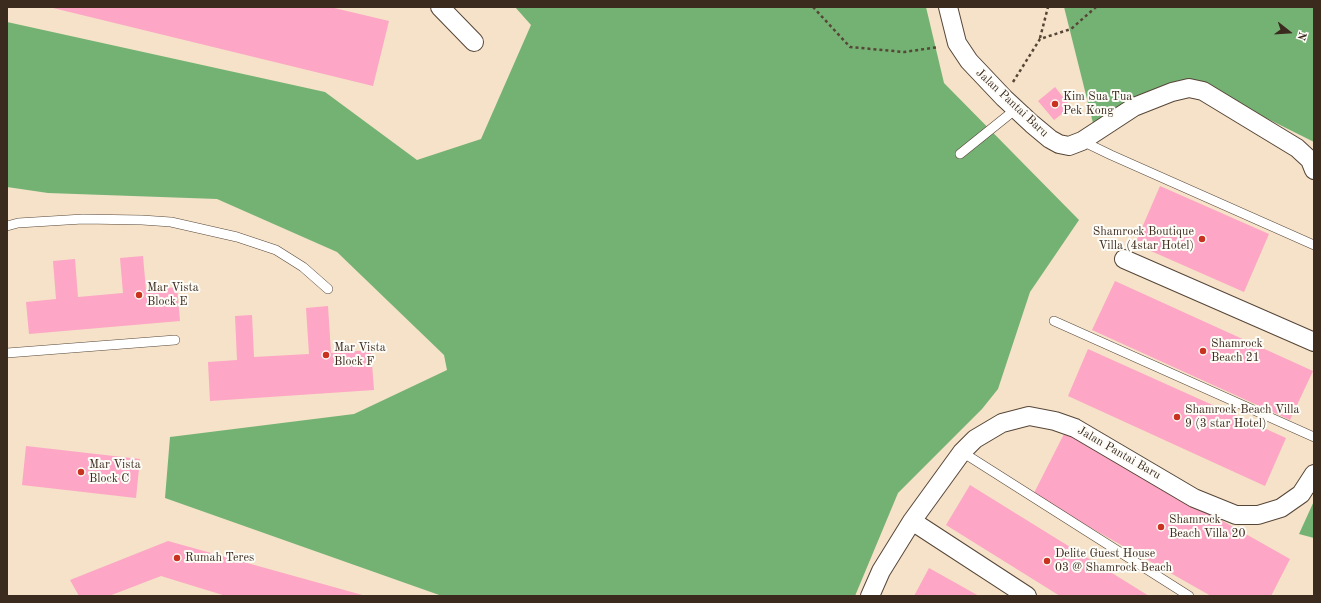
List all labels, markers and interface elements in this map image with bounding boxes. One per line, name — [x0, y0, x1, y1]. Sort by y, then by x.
north arrow — [1269, 12, 1309, 52]
text: N — [1294, 30, 1307, 41]
street label: Jalan Pantai Baru — [973, 66, 1051, 140]
place label: Kim Sua Tua Pek Kong — [1063, 90, 1132, 118]
marker: Kim Sua Tua Pek Kong — [1050, 99, 1060, 109]
place label: Shamrock Boutique Villa (4star Hotel) — [1093, 225, 1194, 253]
marker: Shamrock Boutique Villa (4star Hotel) — [1197, 234, 1207, 244]
place label: Mar Vista Block E — [147, 281, 199, 309]
marker: Mar Vista Block E — [134, 290, 144, 300]
place label: Shamrock Beach 21 — [1211, 337, 1263, 365]
place label: Mar Vista Block F — [334, 341, 386, 369]
marker: Shamrock Beach 21 — [1198, 346, 1208, 356]
marker: Mar Vista Block F — [321, 350, 331, 360]
place label: Shamrock Beach Villa 9 (3 star Hotel) — [1185, 403, 1299, 431]
marker: Shamrock Beach Villa 9 (3 star Hotel) — [1172, 412, 1182, 422]
street label: Jalan Pantai Baru — [1075, 423, 1163, 483]
place label: Mar Vista Block C — [89, 458, 141, 486]
marker: Mar Vista Block C — [76, 467, 86, 477]
place label: Shamrock Beach Villa 20 — [1169, 513, 1246, 541]
marker: Shamrock Beach Villa 20 — [1156, 522, 1166, 532]
place label: Delite Guest House 03 @ Shamrock Beach — [1055, 547, 1172, 575]
place label: Rumah Teres — [185, 551, 254, 565]
marker: Rumah Teres — [172, 553, 182, 563]
marker: Delite Guest House 03 @ Shamrock Beach — [1042, 556, 1052, 566]

